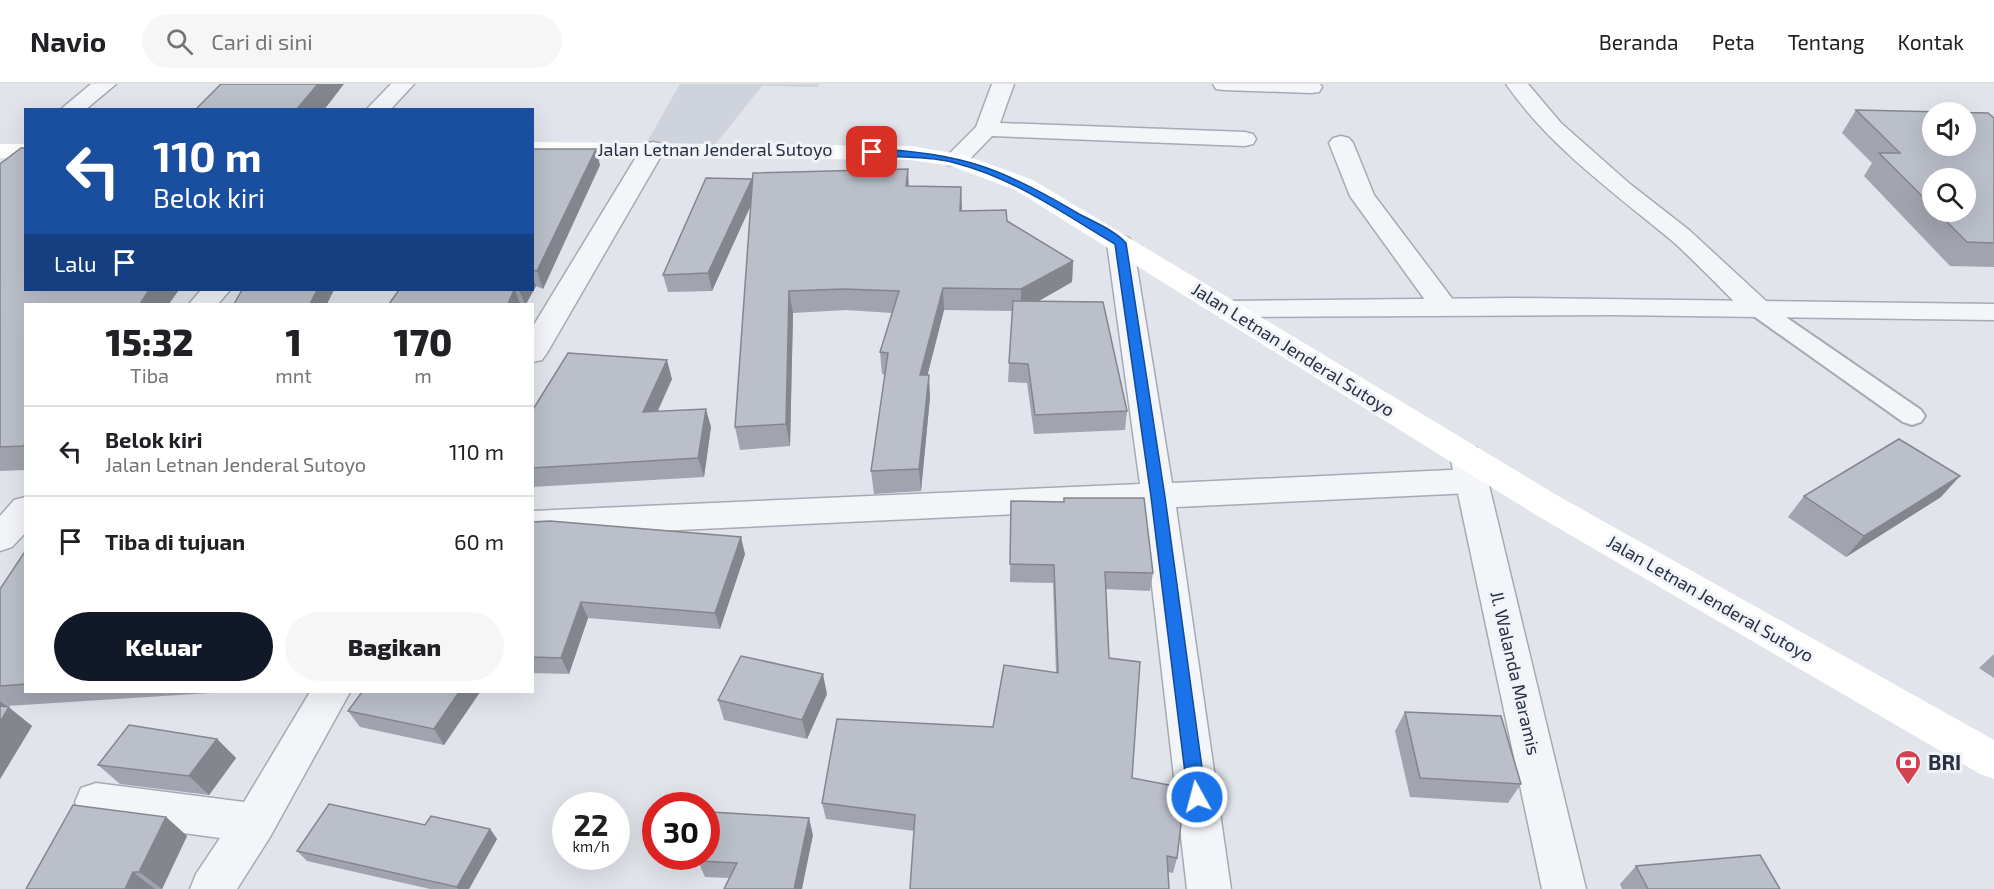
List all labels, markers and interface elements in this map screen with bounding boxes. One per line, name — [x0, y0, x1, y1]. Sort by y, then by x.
search box — [142, 14, 562, 68]
text: Navio — [30, 24, 106, 58]
icon: search — [163, 25, 196, 58]
text: Cari di sini — [211, 28, 313, 54]
text: Beranda — [1599, 29, 1679, 54]
text: Peta — [1712, 29, 1755, 54]
text: Tentang — [1788, 29, 1865, 54]
text: Kontak — [1898, 29, 1964, 54]
map controls — [1922, 102, 1976, 222]
button: sound — [1922, 102, 1976, 156]
pin — [846, 126, 897, 177]
text: 110 m — [153, 130, 262, 180]
icon: left — [54, 132, 132, 210]
icon: arrive — [855, 135, 888, 168]
street label: Jalan Letnan Jenderal Sutoyo — [597, 138, 833, 160]
button: search — [1922, 168, 1976, 222]
text: Belok kiri — [153, 181, 265, 213]
icon: arrive — [108, 246, 141, 279]
text: Lalu — [54, 250, 96, 276]
street label: Jalan Letnan Jenderal Sutoyo — [1188, 278, 1399, 421]
text: 15:32 — [106, 320, 194, 363]
text: 1 — [285, 320, 302, 363]
text: 170 — [394, 320, 452, 363]
text: Tiba — [130, 363, 169, 387]
text: mnt — [275, 363, 312, 387]
text: m — [414, 363, 432, 387]
text: Belok kiri — [105, 426, 202, 452]
icon: left — [54, 435, 87, 468]
text: 110 m — [449, 438, 504, 464]
text: Jalan Letnan Jenderal Sutoyo — [105, 452, 366, 476]
icon: arrive — [54, 525, 87, 558]
text: Tiba di tujuan — [105, 528, 245, 554]
text: 60 m — [454, 528, 504, 554]
street label: Jalan Letnan Jenderal Sutoyo — [1603, 530, 1818, 666]
street label: Jl. Walanda Maramis — [1486, 588, 1546, 757]
button: Keluar — [54, 612, 273, 681]
button: Bagikan — [285, 612, 504, 681]
bank icon: BRI — [1893, 748, 1923, 786]
place label: BRI — [1928, 749, 1961, 774]
position arrow — [1165, 765, 1229, 829]
speed limit sign: 30 — [642, 792, 720, 870]
text: 22 — [574, 806, 608, 842]
text: km/h — [572, 837, 610, 855]

